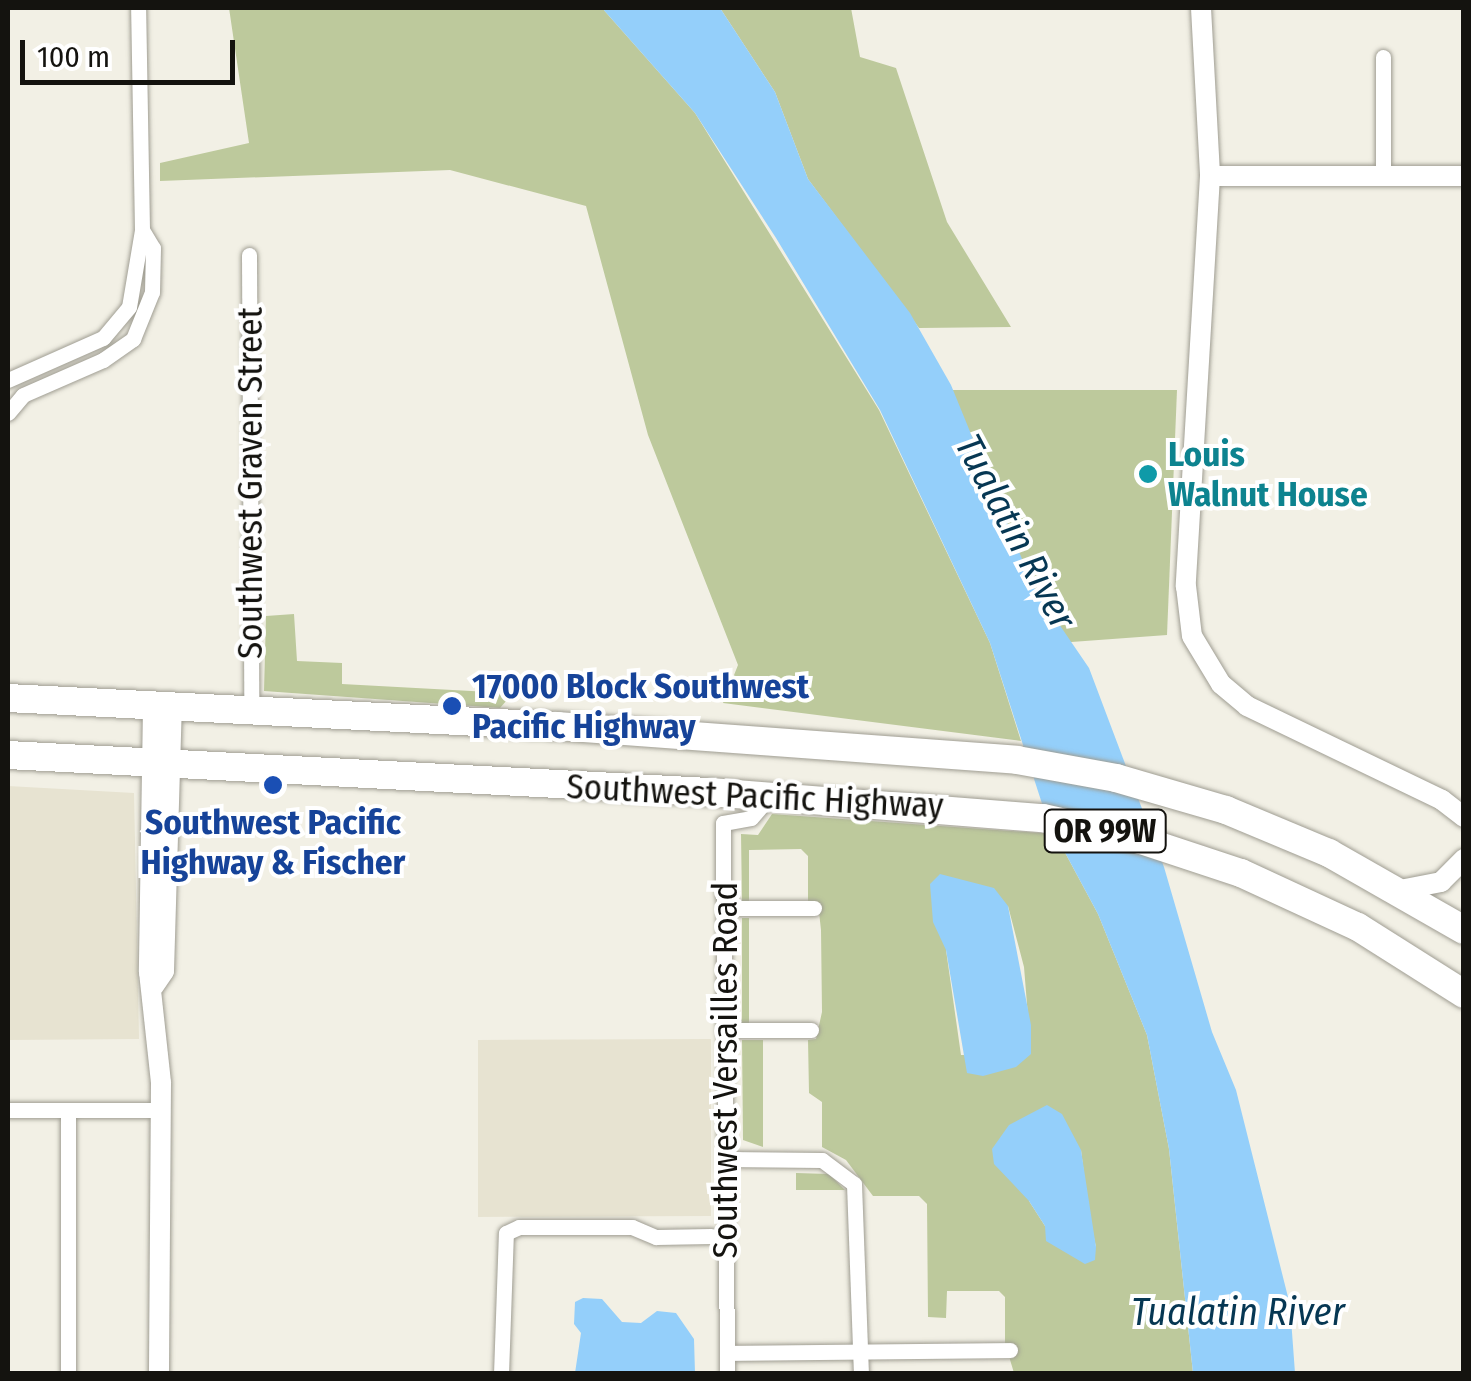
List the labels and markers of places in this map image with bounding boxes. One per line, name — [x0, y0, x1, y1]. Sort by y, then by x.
place label: Louis Walnut House — [1168, 433, 1368, 515]
marker: Louis Walnut House — [1137, 463, 1159, 485]
place label: 17000 Block Southwest Pacific Highway — [472, 665, 809, 747]
marker: 17000 Block Southwest Pacific Highway — [441, 695, 463, 717]
marker: Southwest Pacific Highway & Fischer — [262, 774, 284, 796]
place label: Southwest Pacific Highway & Fischer — [141, 801, 405, 883]

